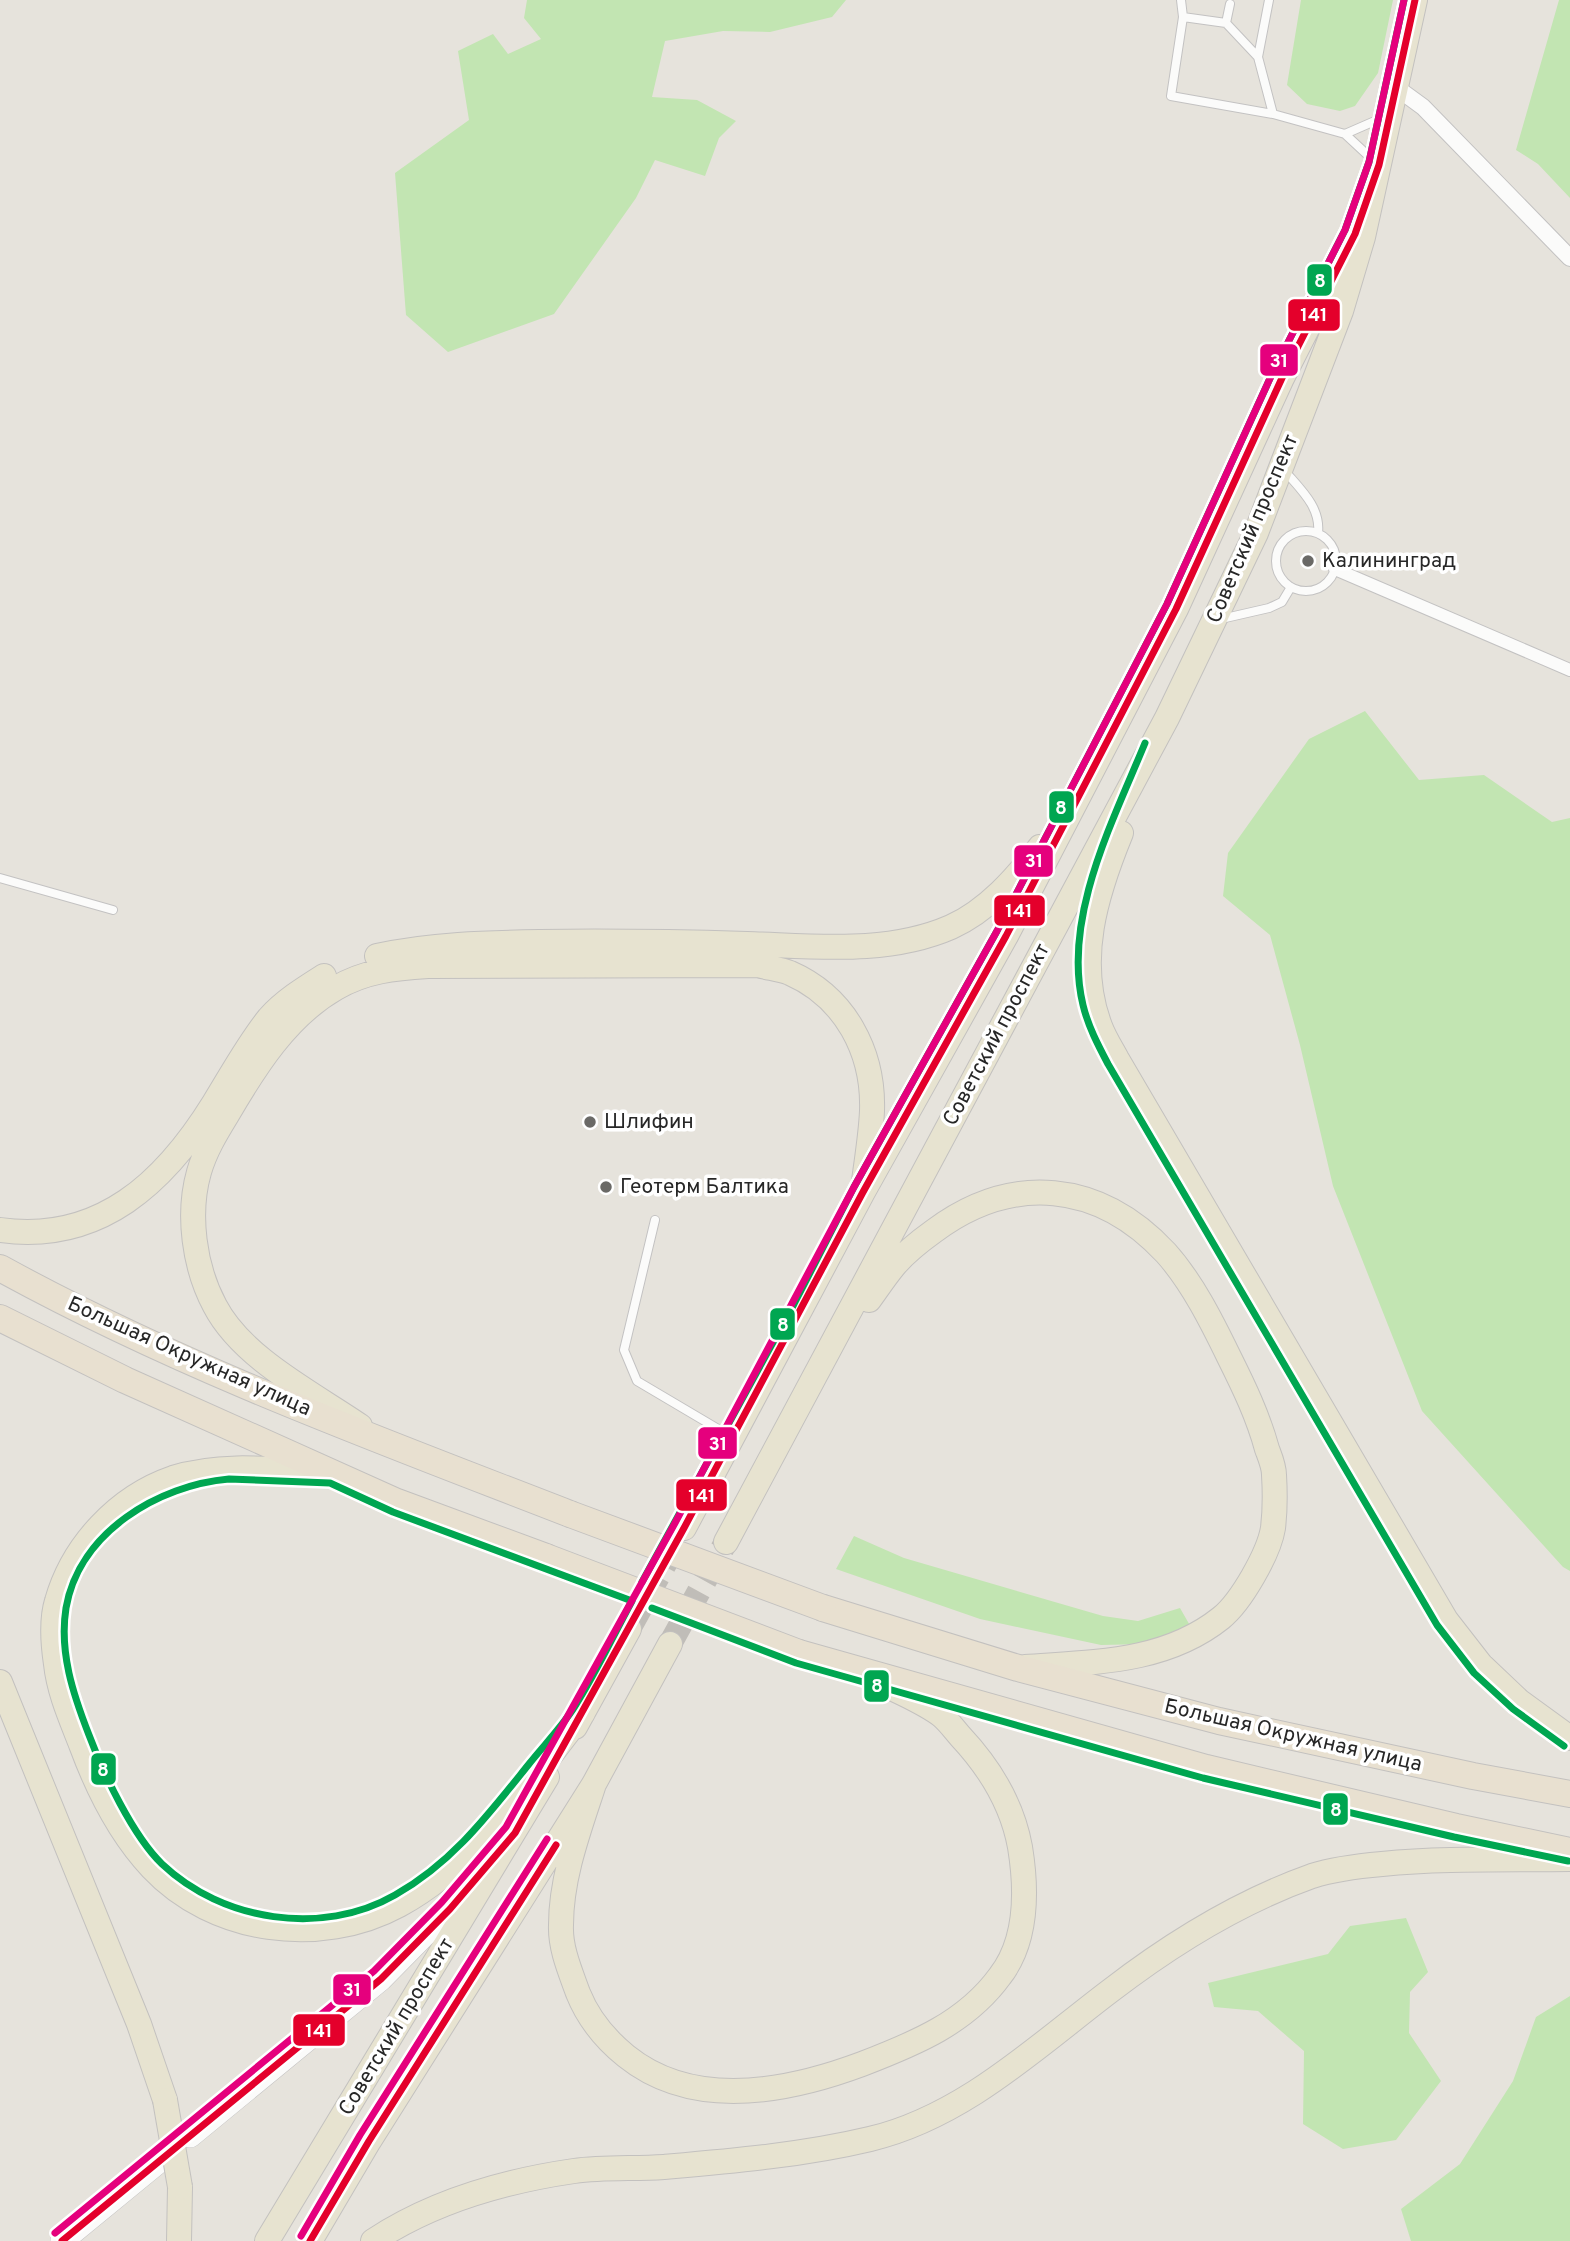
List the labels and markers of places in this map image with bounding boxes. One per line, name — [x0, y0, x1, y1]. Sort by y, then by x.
place label: Калининград — [1322, 548, 1456, 575]
marker: Калининград — [1300, 553, 1316, 569]
place label: Шлифин — [604, 1109, 694, 1136]
marker: Шлифин — [582, 1114, 598, 1130]
place label: Геотерм Балтика — [620, 1174, 789, 1201]
marker: Геотерм Балтика — [598, 1179, 614, 1195]

